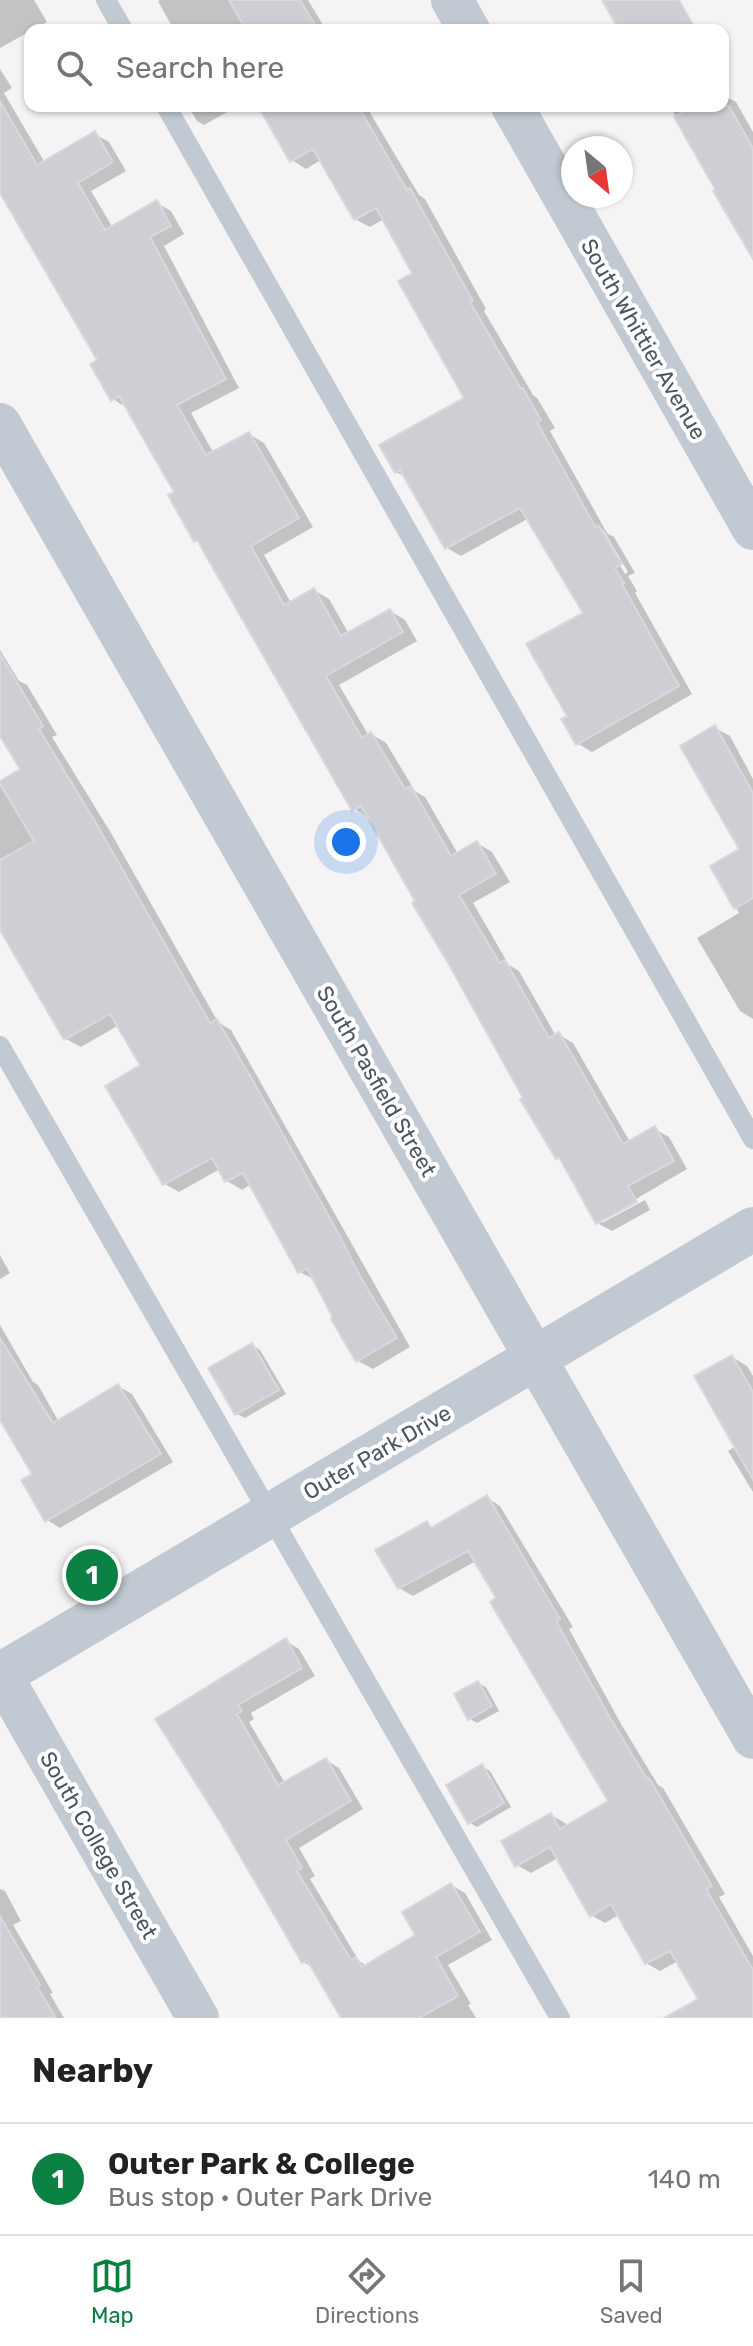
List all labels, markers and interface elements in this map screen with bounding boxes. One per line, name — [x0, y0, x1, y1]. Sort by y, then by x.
search box — [24, 24, 729, 112]
icon: search — [52, 46, 96, 90]
text: Search here — [116, 50, 284, 86]
north arrow — [561, 136, 633, 208]
street label: South Whittier Avenue — [575, 234, 712, 445]
your location — [326, 822, 366, 862]
street label: South Pasfield Street — [311, 981, 442, 1182]
street label: Outer Park Drive — [299, 1399, 456, 1506]
pin: 1 — [66, 1545, 118, 1605]
street label: South College Street — [34, 1747, 163, 1944]
text: Nearby — [32, 2050, 153, 2091]
text: Outer Park & College — [108, 2146, 415, 2182]
text: 1 — [52, 2164, 64, 2195]
text: 140 m — [648, 2164, 721, 2195]
text: Bus stop · Outer Park Drive — [108, 2182, 432, 2213]
tab: Map — [90, 2254, 134, 2329]
tab: Directions — [315, 2254, 419, 2329]
tab: Saved — [600, 2254, 663, 2329]

